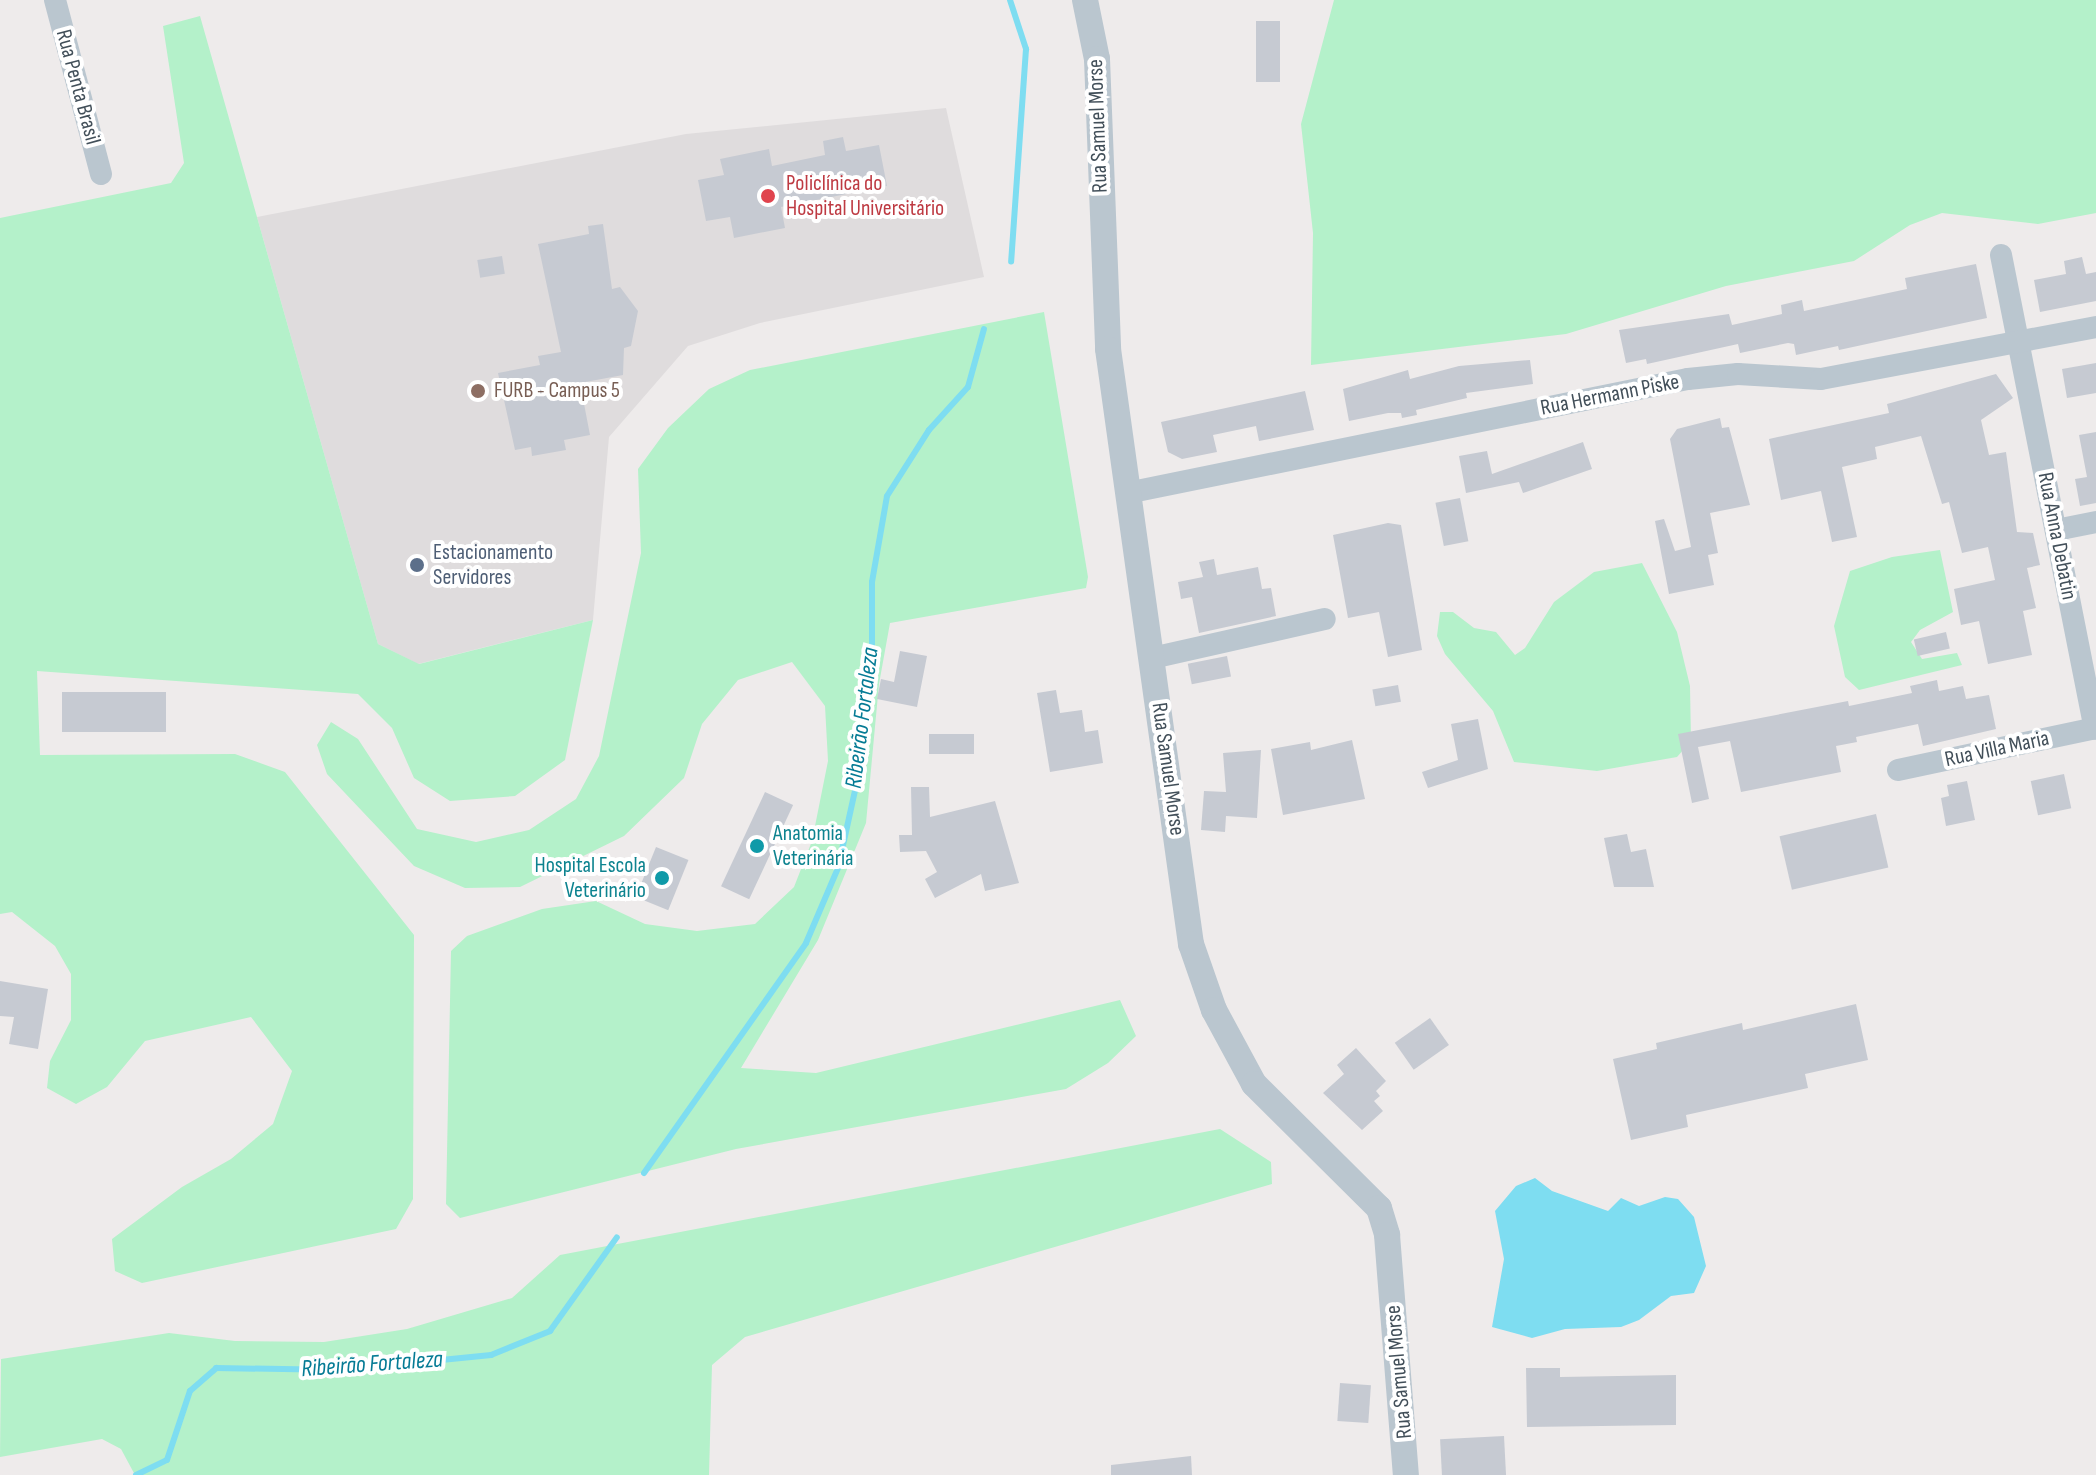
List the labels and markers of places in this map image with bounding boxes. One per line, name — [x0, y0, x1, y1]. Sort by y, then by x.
place label: Policlínica do Hospital Universitário — [786, 170, 944, 222]
marker: Policlínica do Hospital Universitário — [757, 185, 779, 207]
place label: FURB - Campus 5 — [494, 378, 620, 404]
marker: FURB - Campus 5 — [469, 382, 487, 400]
place label: Estacionamento Servidores — [433, 539, 553, 590]
marker: Estacionamento Servidores — [408, 556, 426, 574]
place label: Anatomia Veterinária — [773, 820, 854, 872]
marker: Anatomia Veterinária — [748, 837, 766, 855]
place label: Hospital Escola Veterinário — [535, 852, 646, 904]
marker: Hospital Escola Veterinário — [653, 869, 671, 887]

